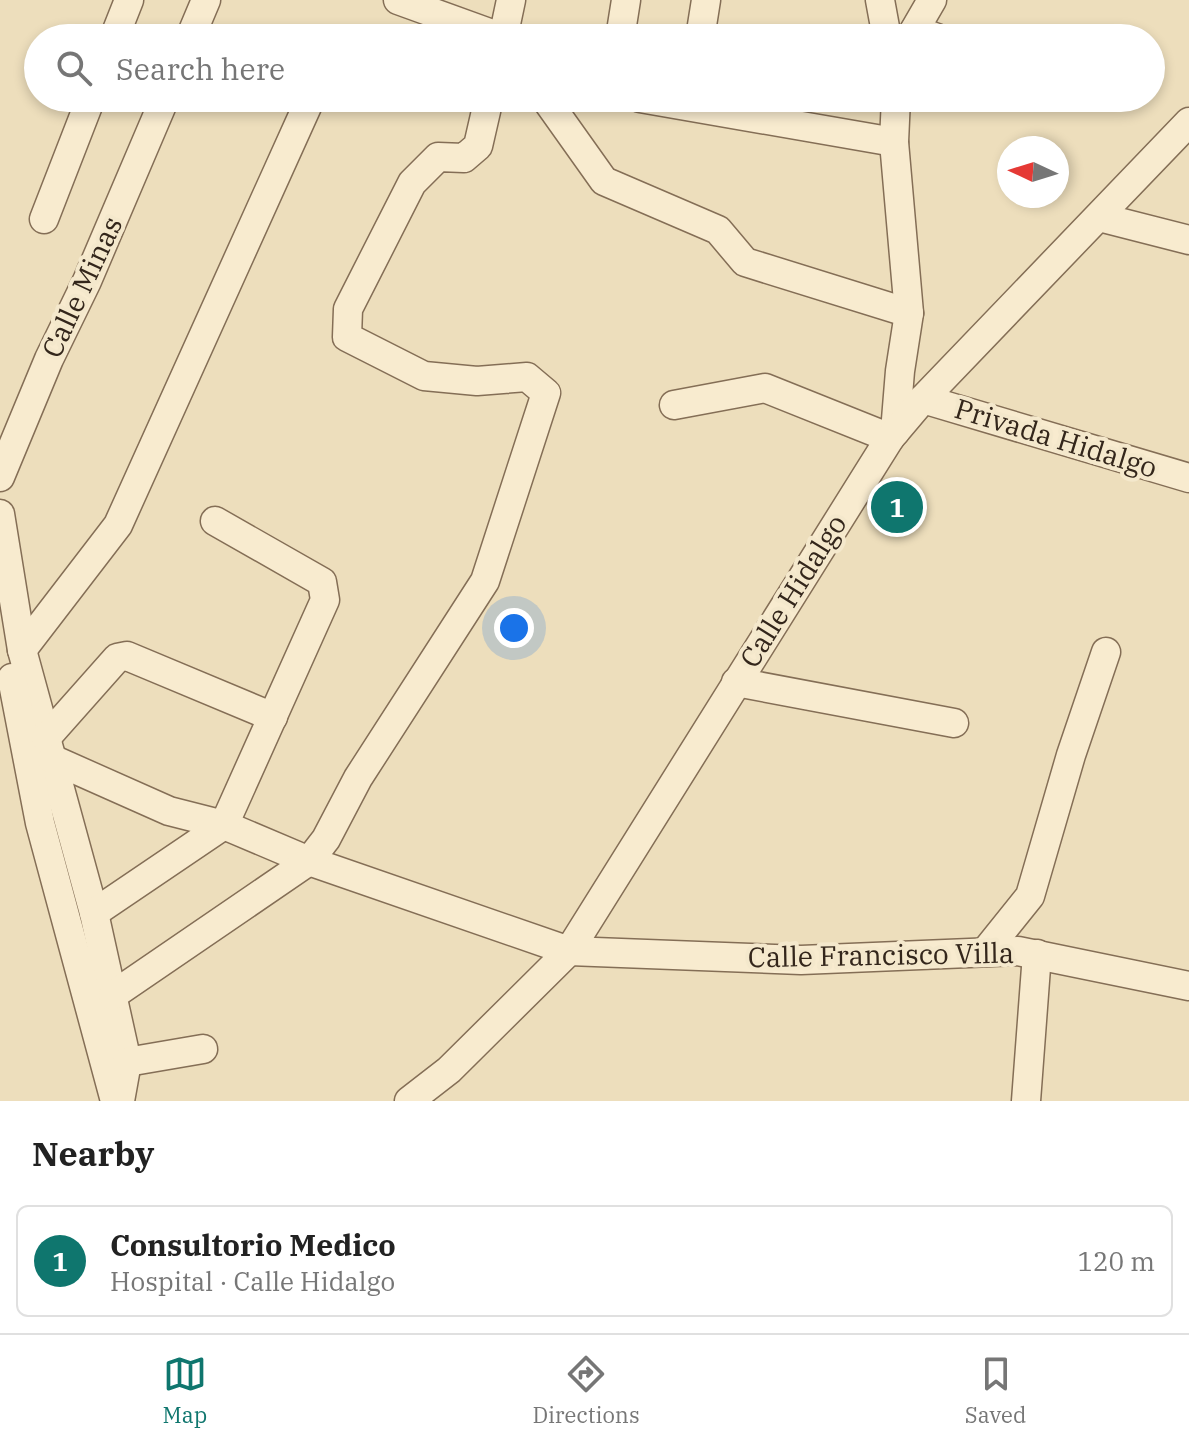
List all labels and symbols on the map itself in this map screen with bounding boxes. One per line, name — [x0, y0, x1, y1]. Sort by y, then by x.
north arrow — [997, 136, 1069, 208]
street label: Calle Minas — [33, 210, 130, 363]
street label: Privada Hidalgo — [951, 389, 1162, 486]
pin: 1 — [871, 477, 923, 537]
street label: Calle Hidalgo — [731, 507, 854, 674]
your location — [494, 608, 534, 648]
street label: Calle Francisco Villa — [748, 934, 1014, 975]

